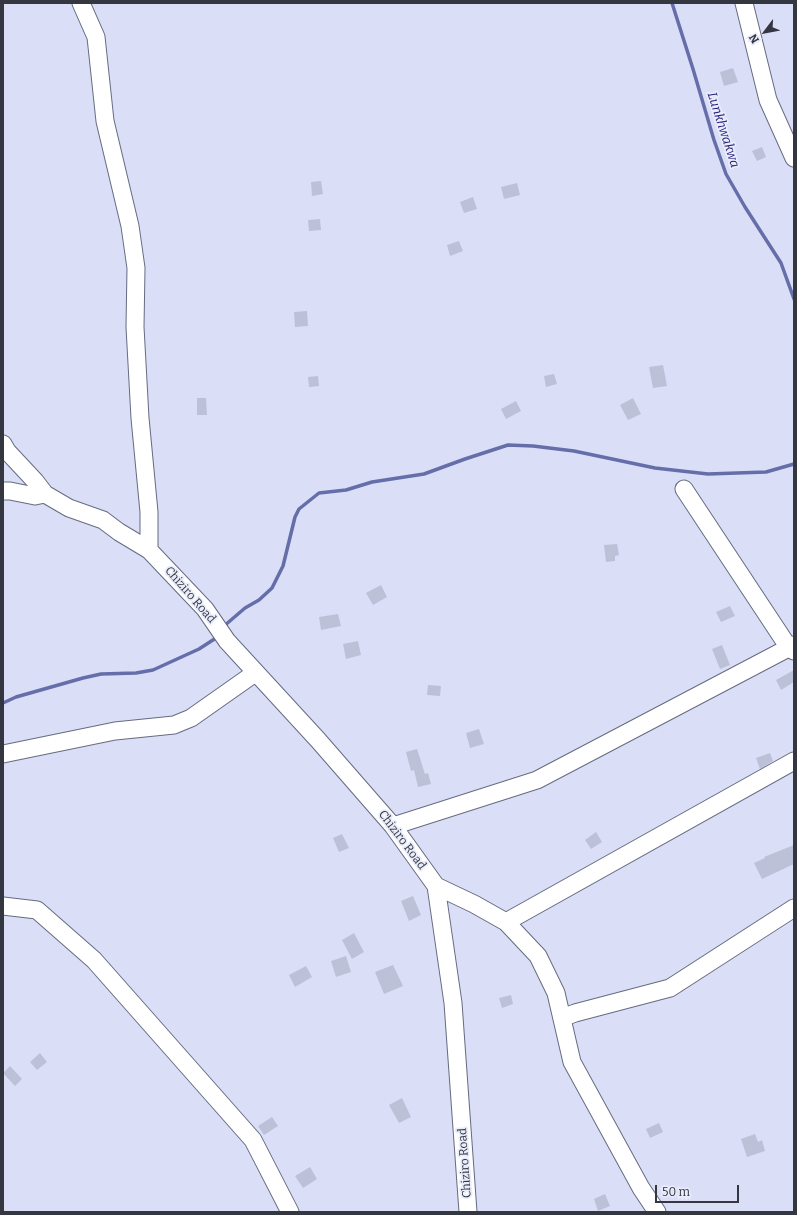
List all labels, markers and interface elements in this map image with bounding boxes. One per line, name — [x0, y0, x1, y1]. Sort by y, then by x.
north arrow — [745, 12, 785, 52]
text: N — [747, 32, 762, 46]
water label: Lunkhwakwa — [703, 90, 743, 170]
street label: Chiziro Road — [161, 564, 219, 626]
street label: Chiziro Road — [375, 808, 429, 872]
street label: Chiziro Road — [455, 1127, 475, 1199]
scale bar — [657, 1177, 741, 1203]
text: 50 m — [662, 1185, 690, 1199]

